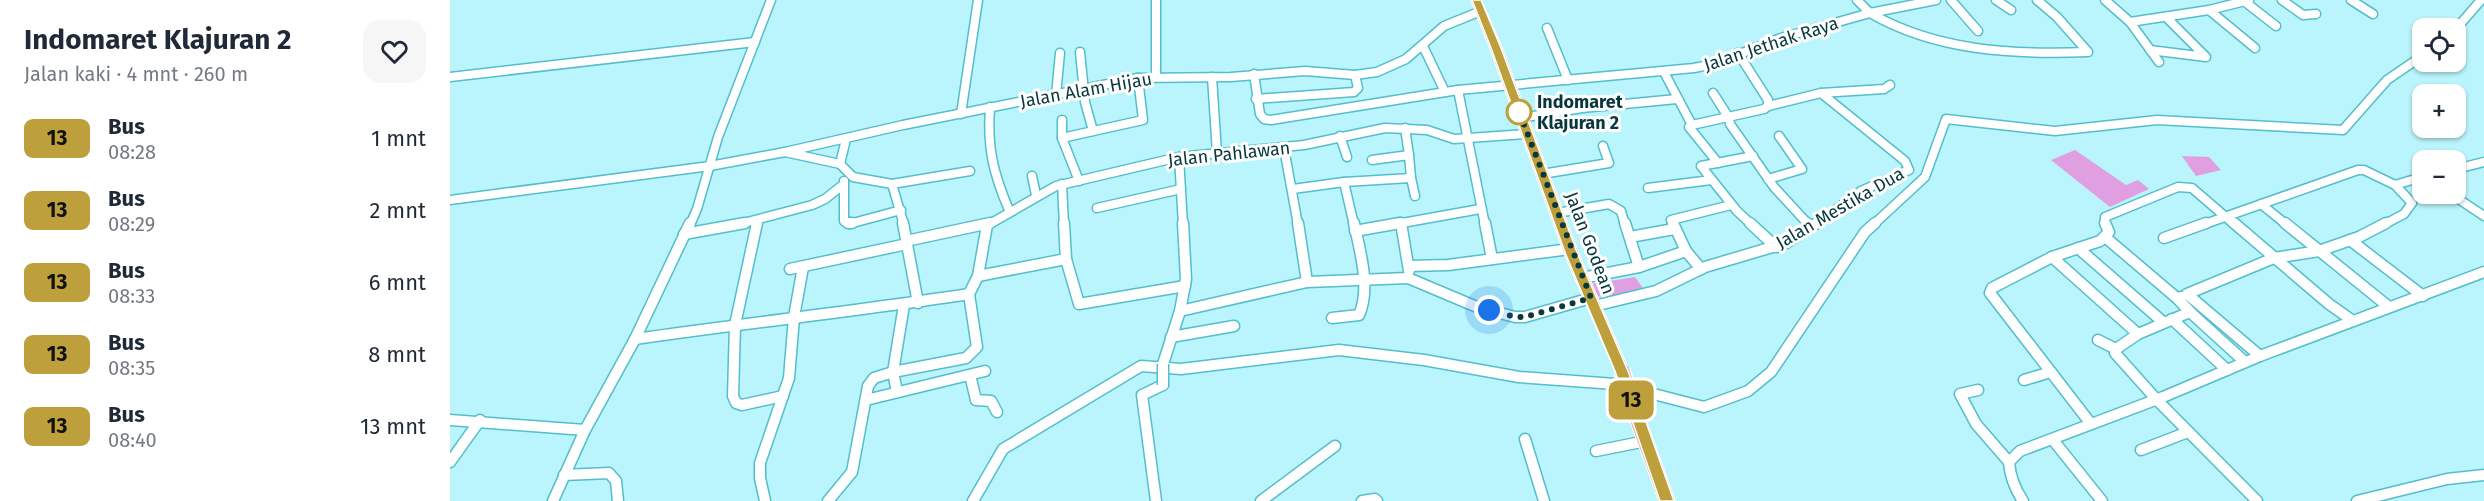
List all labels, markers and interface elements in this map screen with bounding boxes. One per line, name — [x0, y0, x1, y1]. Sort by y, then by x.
street label: Jalan Jethak Raya — [1701, 12, 1841, 76]
map controls — [2412, 18, 2466, 204]
button: locate — [2412, 18, 2466, 72]
button: heart — [363, 20, 426, 83]
text: Indomaret Klajuran 2 — [24, 23, 292, 56]
text: Jalan kaki · 4 mnt · 260 m — [24, 62, 248, 86]
street label: Jalan Alam Hijau — [1018, 68, 1154, 112]
button: + — [2412, 84, 2466, 138]
place label: Indomaret Klajuran 2 — [1537, 91, 1624, 134]
marker: Indomaret Klajuran 2 — [1506, 99, 1532, 125]
text: Bus — [108, 113, 145, 140]
text: 13 — [47, 125, 67, 151]
text: 1 mnt — [371, 125, 426, 152]
street label: Jalan Pahlawan — [1167, 137, 1291, 171]
text: 08:28 — [108, 140, 156, 164]
button: − — [2412, 150, 2466, 204]
street label: Jalan Mestika Dua — [1772, 162, 1908, 254]
text: Bus — [108, 185, 145, 212]
street label: Jalan Godean — [1560, 189, 1620, 297]
text: 13 — [47, 197, 67, 223]
text: 2 mnt — [370, 197, 426, 224]
text: 08:29 — [108, 212, 155, 236]
text: Bus — [108, 257, 145, 284]
text: 13 — [47, 269, 67, 295]
text: 6 mnt — [369, 269, 426, 296]
text: 08:33 — [108, 284, 155, 308]
your location — [1474, 295, 1504, 325]
text: Bus — [108, 329, 145, 356]
text: 13 — [47, 341, 67, 367]
text: 8 mnt — [368, 341, 426, 368]
text: 08:35 — [108, 356, 155, 380]
line badge: 13 — [1604, 380, 1658, 420]
text: 13 — [1621, 387, 1641, 413]
text: Bus — [108, 401, 145, 428]
text: 13 — [47, 413, 67, 439]
text: 13 mnt — [360, 413, 426, 440]
text: 08:40 — [108, 428, 157, 452]

